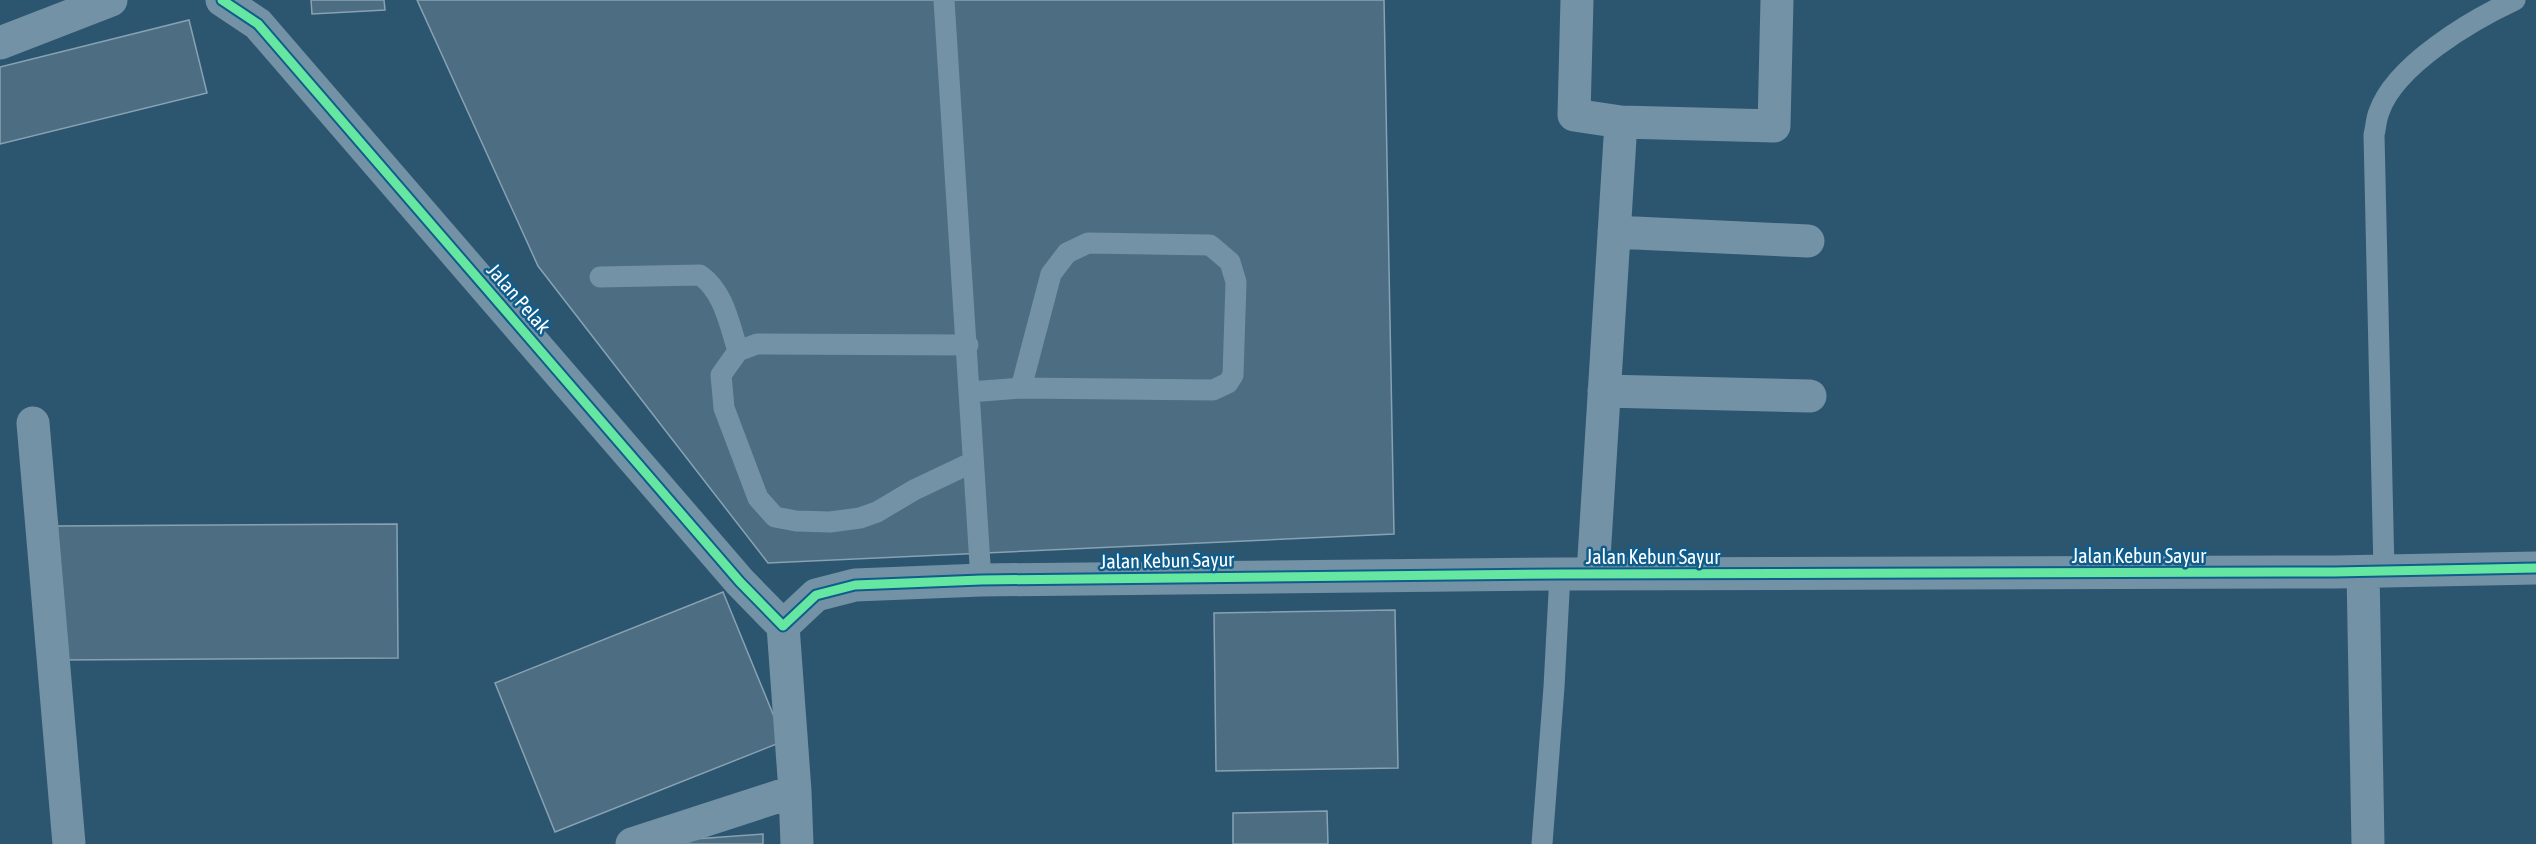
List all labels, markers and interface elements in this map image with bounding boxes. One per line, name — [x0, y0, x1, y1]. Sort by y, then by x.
street label: Jalan Pelak — [482, 258, 556, 338]
street label: Jalan Kebun Sayur — [2072, 544, 2207, 567]
street label: Jalan Kebun Sayur — [1586, 545, 1721, 568]
street label: Jalan Kebun Sayur — [1100, 547, 1235, 573]

